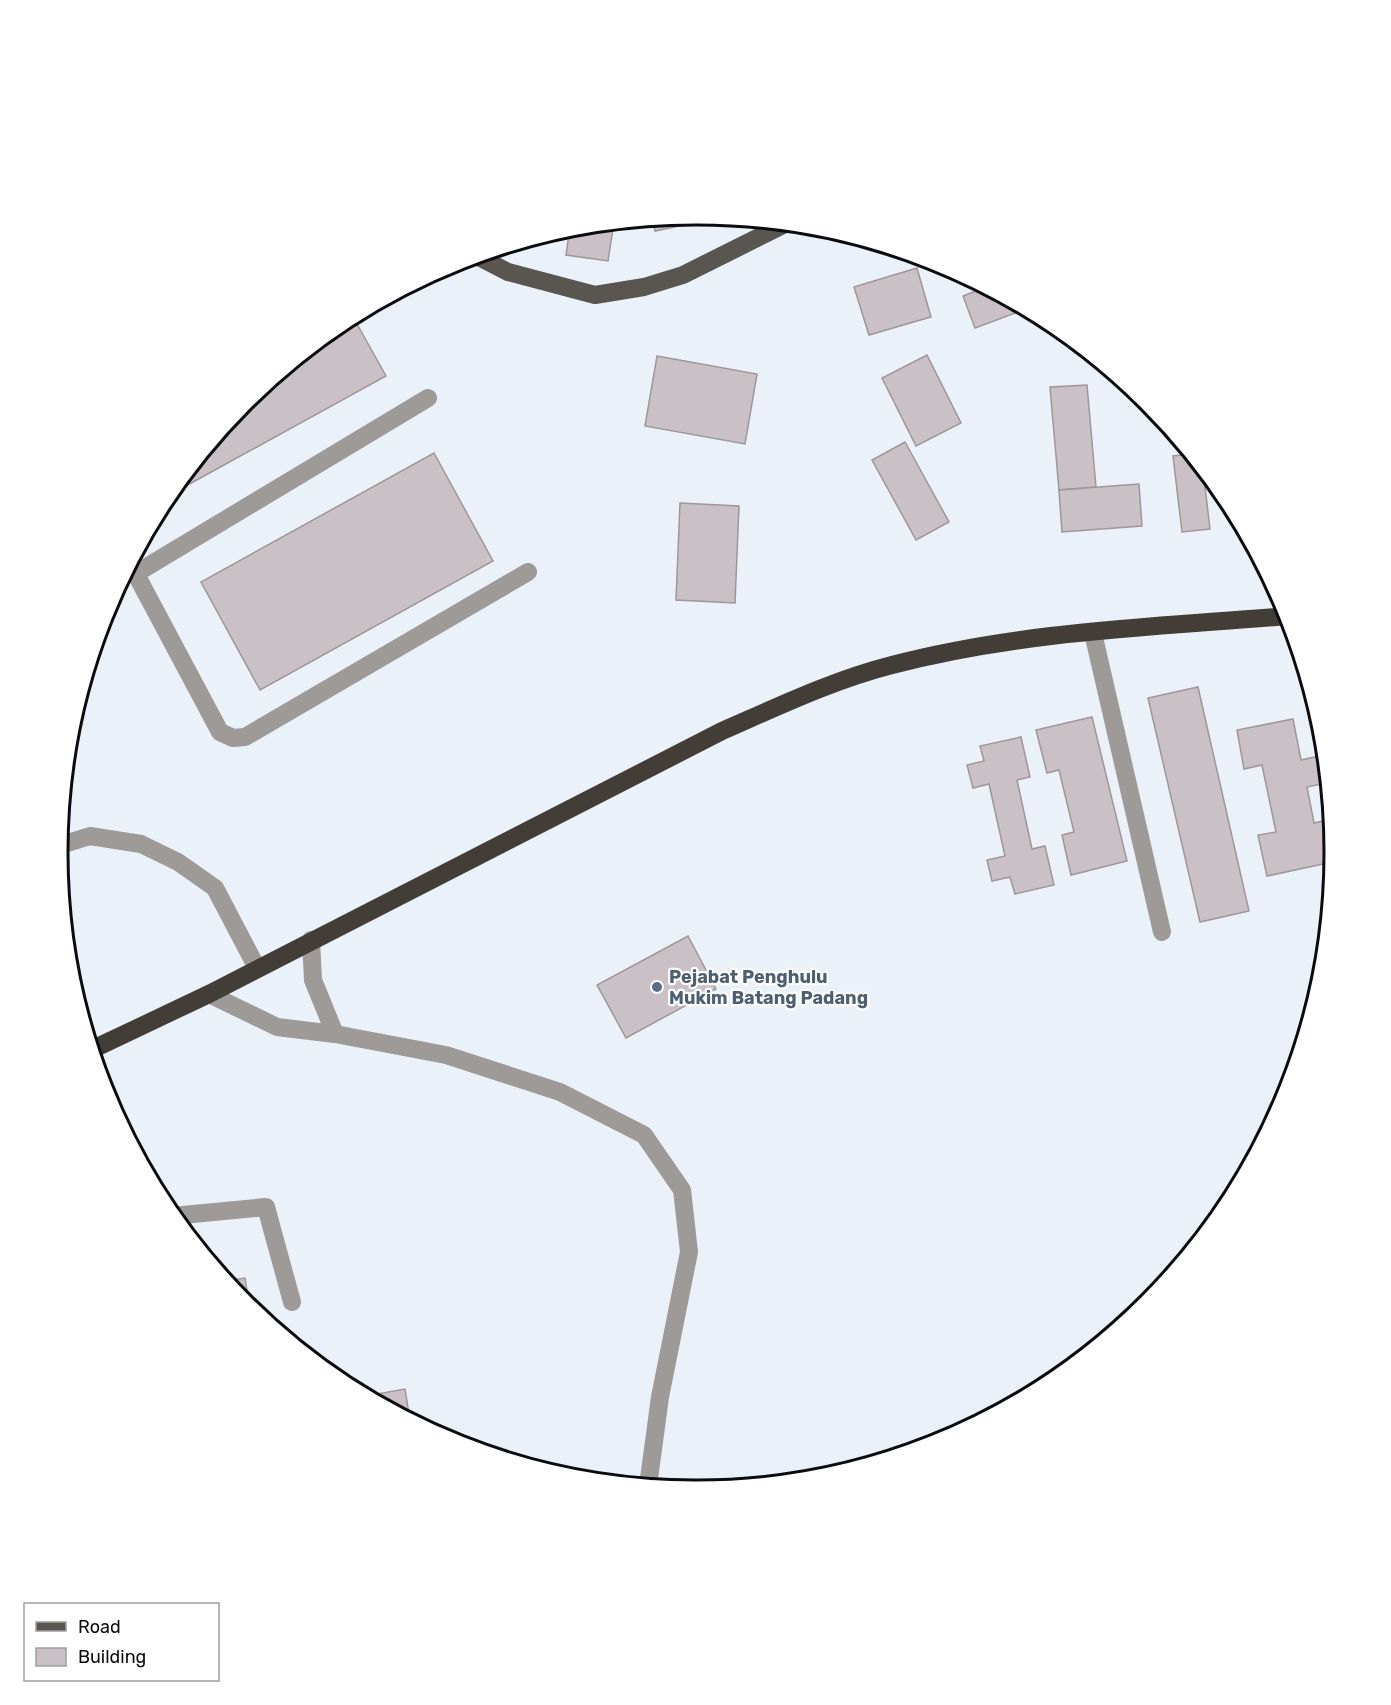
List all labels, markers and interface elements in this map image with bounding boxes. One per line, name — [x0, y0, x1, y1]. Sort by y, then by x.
place label: Pejabat Penghulu Mukim Batang Padang — [669, 966, 868, 1009]
marker: Pejabat Penghulu Mukim Batang Padang — [650, 980, 664, 994]
legend — [24, 1603, 219, 1681]
text: Road — [78, 1616, 121, 1638]
text: Building — [78, 1646, 146, 1668]

